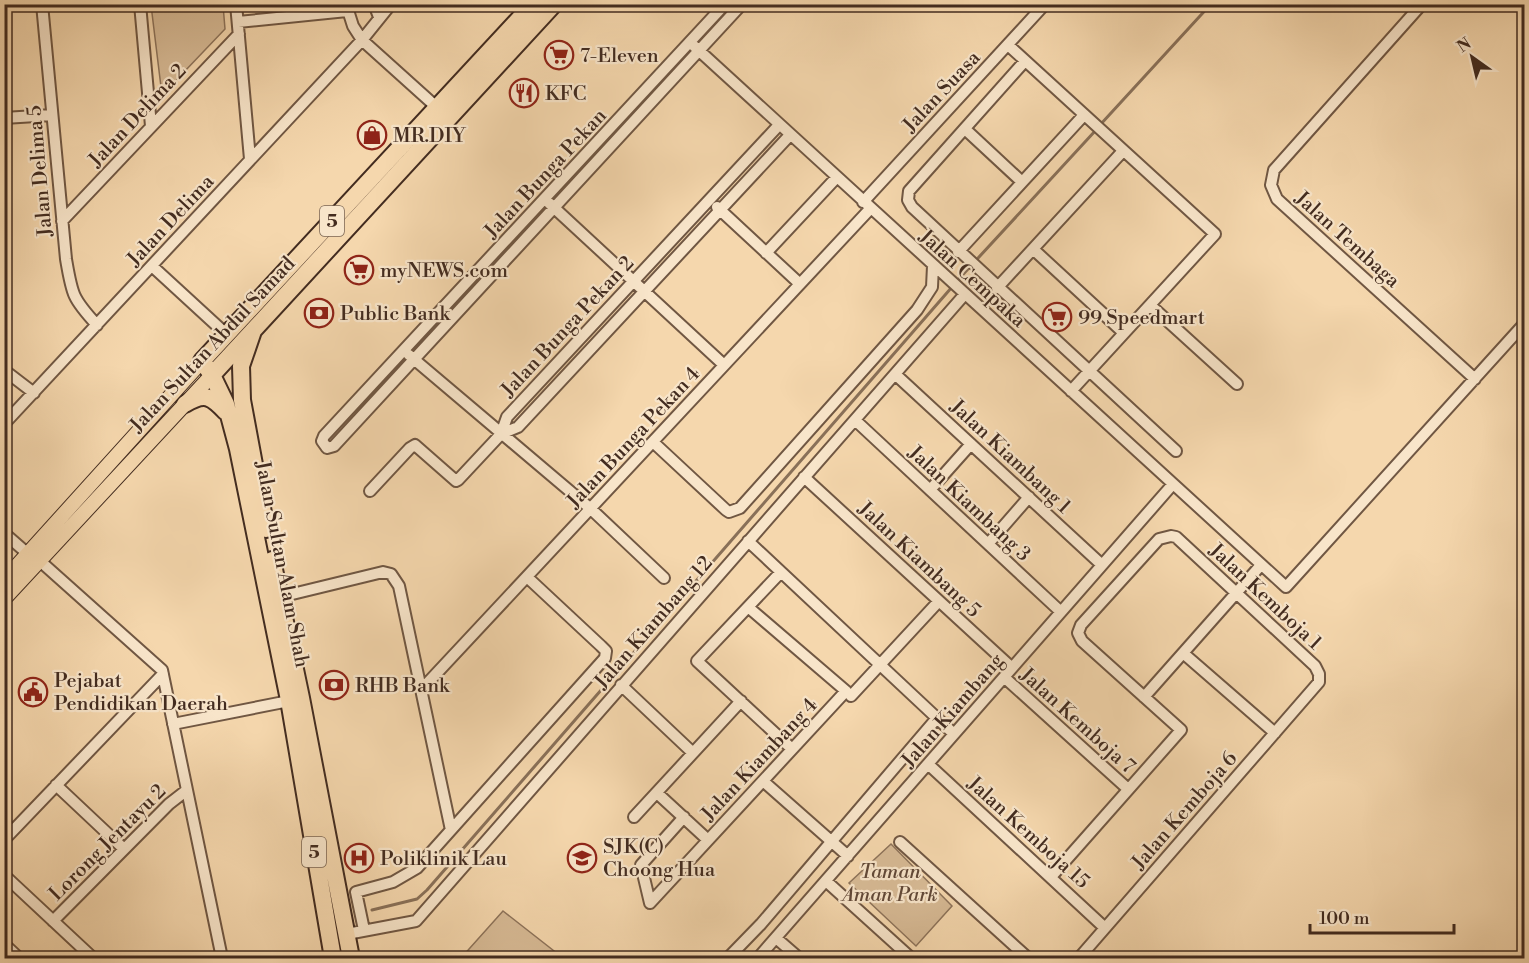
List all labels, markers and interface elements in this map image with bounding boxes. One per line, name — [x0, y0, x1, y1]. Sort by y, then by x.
north arrow — [1442, 27, 1502, 87]
text: N — [1453, 33, 1475, 57]
supermarket icon: 7-Eleven — [543, 39, 575, 71]
place label: 7-Eleven — [580, 44, 659, 69]
street label: Jalan Suasa — [897, 45, 987, 139]
street label: Jalan Delima 2 — [83, 59, 192, 174]
restaurant icon: KFC — [508, 77, 540, 109]
place label: KFC — [545, 82, 586, 107]
street label: Jalan Delima 5 — [22, 104, 59, 239]
street label: Jalan Bunga Pekan — [479, 104, 613, 245]
shop icon: MR.DIY — [356, 119, 388, 151]
place label: MR.DIY — [393, 124, 466, 149]
street label: Jalan Delima — [122, 169, 221, 273]
street label: Jalan Tembaga — [1289, 186, 1405, 294]
road number: 5 — [320, 206, 344, 236]
street label: Jalan Cempaka — [913, 224, 1031, 334]
street label: Jalan Sultan Abdul Samad — [124, 251, 302, 439]
street label: Jalan Bunga Pekan 2 — [496, 251, 640, 403]
supermarket icon: myNEWS.com — [343, 254, 375, 286]
place label: myNEWS.com — [380, 259, 509, 284]
bank icon: Public Bank — [303, 297, 335, 329]
supermarket icon: 99 Speedmart — [1041, 301, 1073, 333]
place label: Public Bank — [340, 302, 451, 327]
place label: 99 Speedmart — [1078, 306, 1205, 331]
street label: Jalan Bunga Pekan 4 — [561, 362, 706, 515]
street label: Jalan Kiambang 1 — [944, 394, 1076, 520]
street label: Jalan Kiambang 3 — [902, 440, 1035, 567]
street label: Jalan Sultan Alam Shah — [249, 458, 314, 670]
street label: Jalan Kiambang 5 — [852, 496, 985, 623]
street label: Jalan Kemboja 1 — [1203, 538, 1327, 656]
street label: Jalan Kiambang 12 — [589, 551, 719, 695]
street label: Jalan Kiambang — [896, 648, 1010, 774]
street label: Jalan Kemboja 7 — [1014, 662, 1140, 779]
place label: Pejabat Pendidikan Daerah — [54, 669, 228, 717]
bank icon: RHB Bank — [318, 669, 350, 701]
place label: RHB Bank — [355, 674, 451, 699]
public building icon: Pejabat Pendidikan Daerah — [17, 676, 49, 708]
street label: Jalan Kiambang 4 — [696, 693, 824, 828]
street label: Jalan Kemboja 6 — [1126, 747, 1243, 876]
street label: Jalan Kemboja 15 — [961, 771, 1094, 895]
street label: Lorong Jentayu 2 — [44, 779, 172, 907]
place label: SJK(C) Choong Hua — [603, 835, 716, 883]
road number: 5 — [302, 837, 326, 867]
hospital icon: Poliklinik Lau — [343, 842, 375, 874]
school or university icon: SJK(C) Choong Hua — [566, 842, 598, 874]
place label: Poliklinik Lau — [380, 847, 507, 872]
park label: Taman Aman Park — [840, 860, 938, 908]
scale bar — [1310, 897, 1454, 935]
text: 100 m — [1319, 907, 1370, 930]

